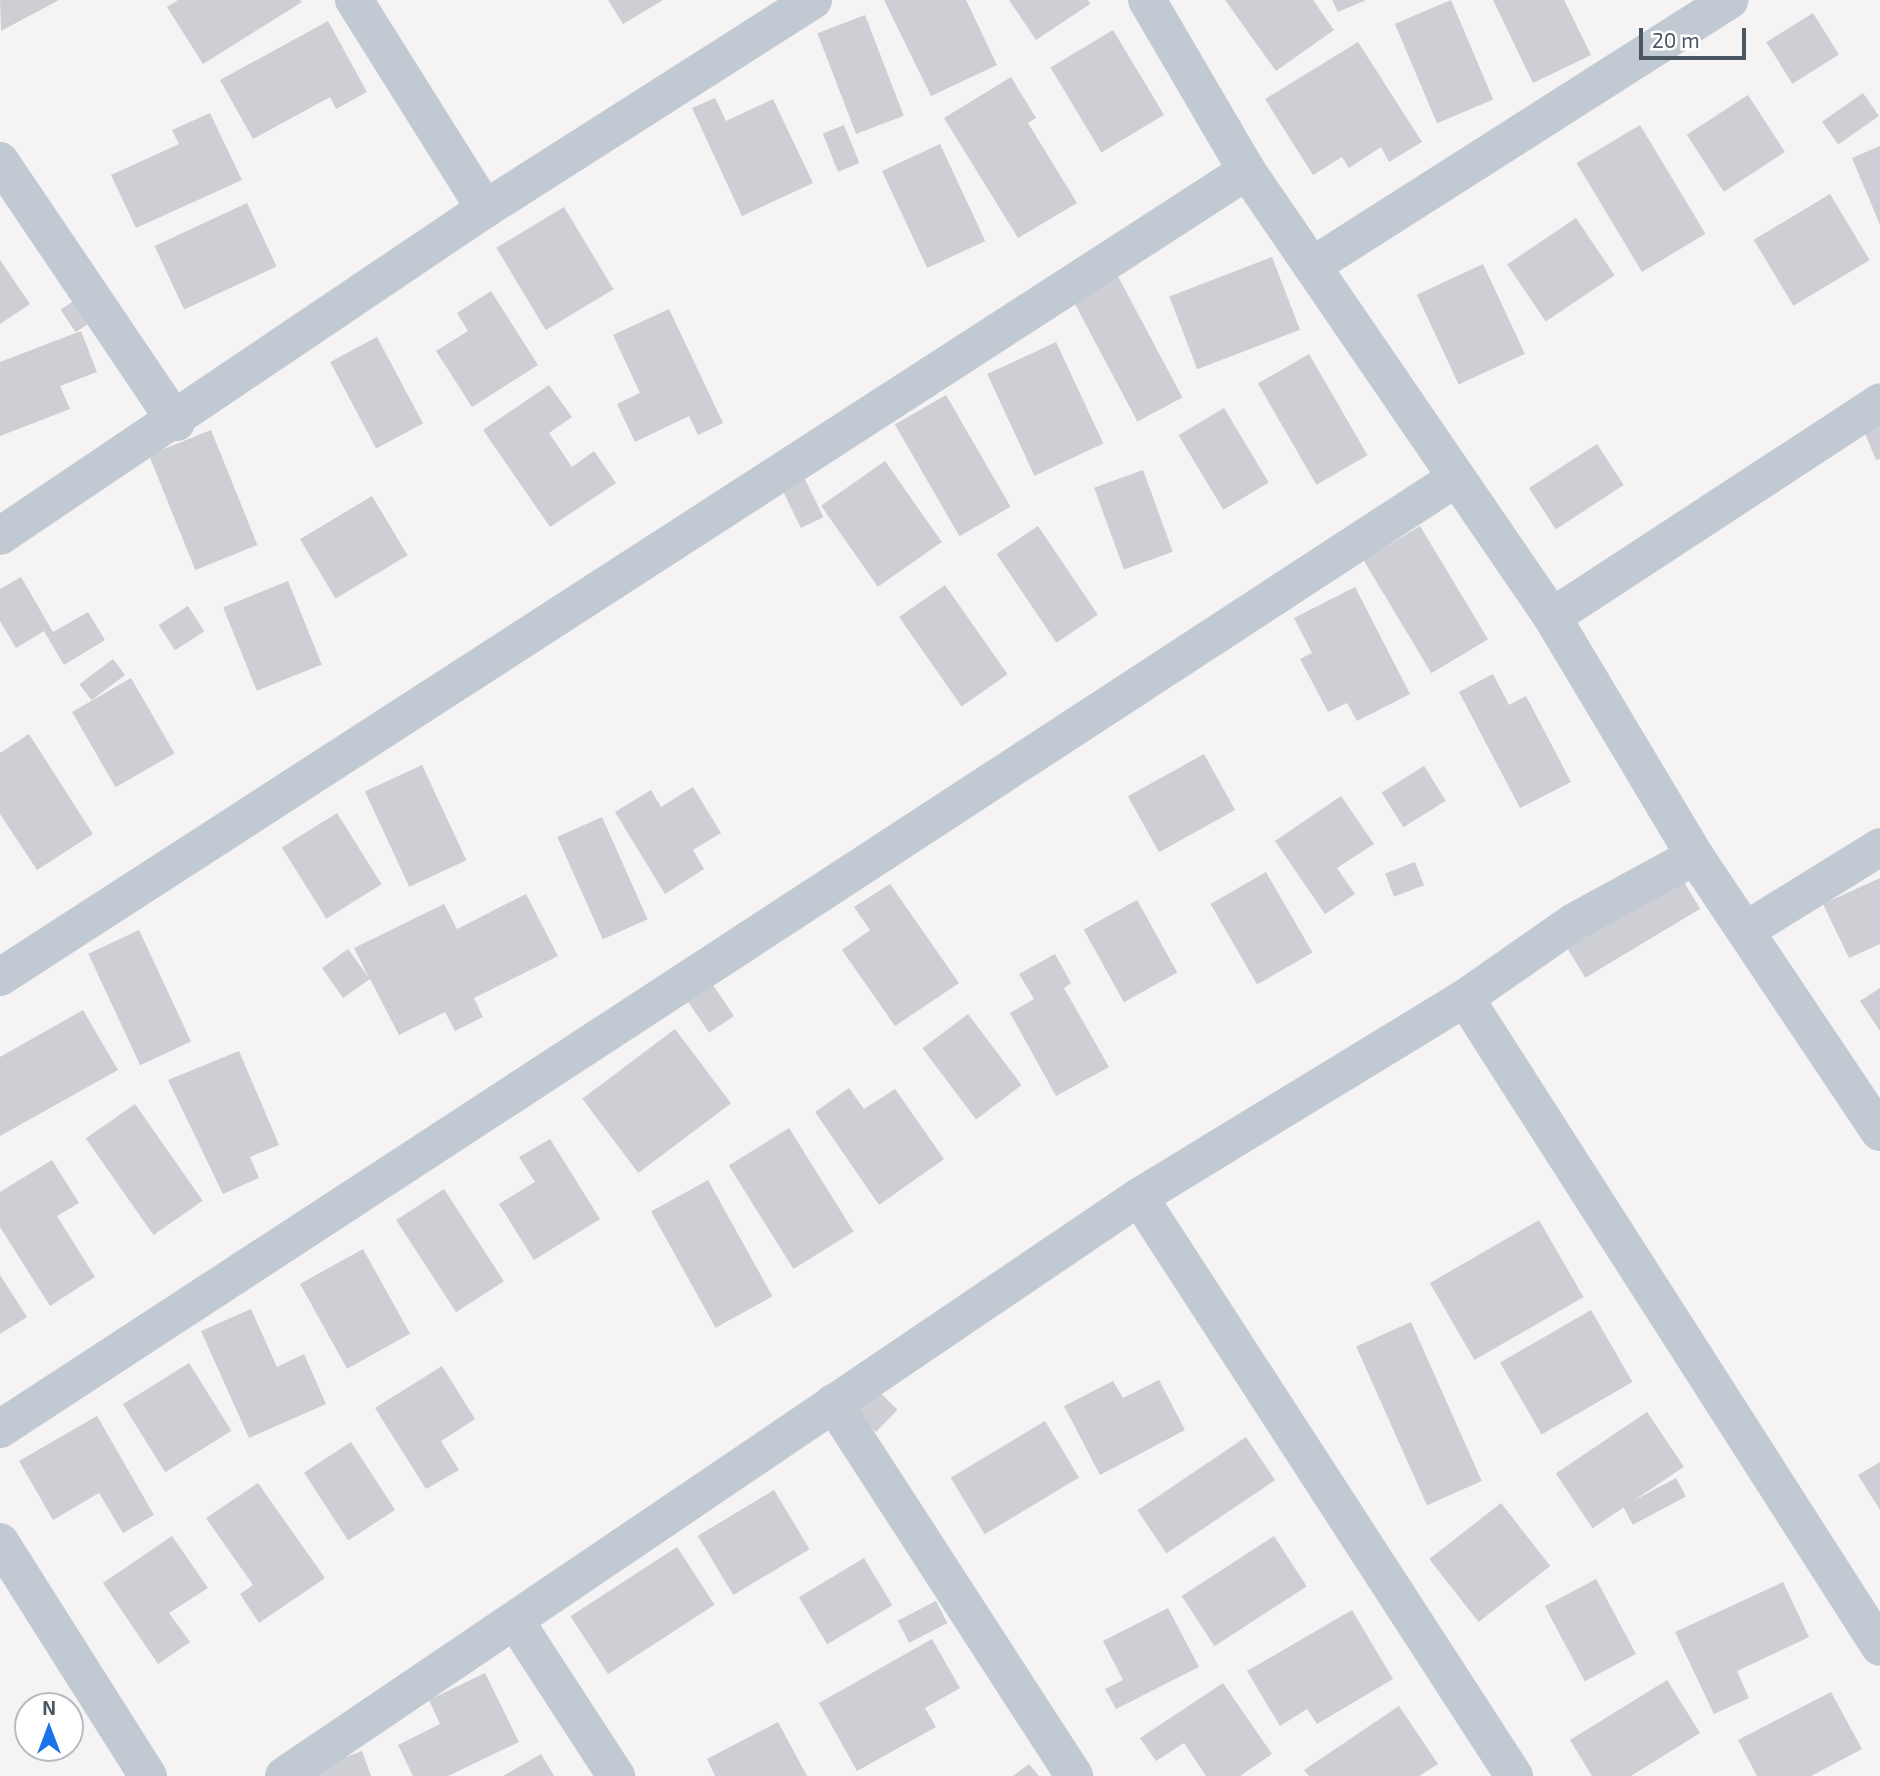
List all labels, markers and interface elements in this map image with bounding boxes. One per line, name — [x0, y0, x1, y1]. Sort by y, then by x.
scale bar — [1642, 14, 1749, 58]
text: 20 m — [1652, 27, 1700, 52]
north arrow — [14, 1692, 84, 1762]
text: N — [42, 1696, 56, 1719]

